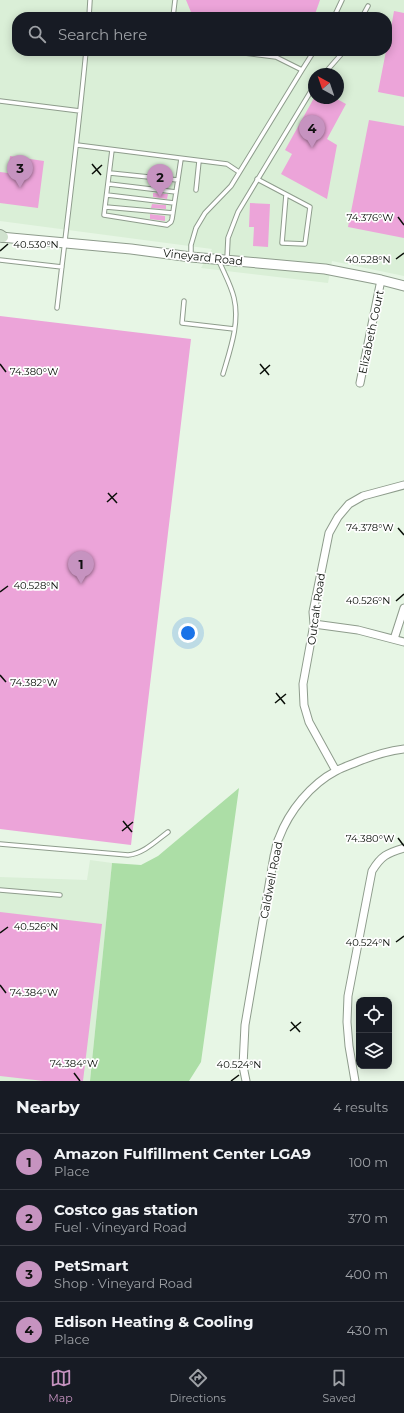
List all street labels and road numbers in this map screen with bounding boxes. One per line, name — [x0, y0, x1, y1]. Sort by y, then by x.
street label: Vineyard Road — [162, 246, 244, 268]
street label: Elizabeth Court — [355, 288, 387, 375]
street label: Outcalt Road — [304, 572, 328, 646]
street label: Caldwell Road — [257, 840, 285, 920]

